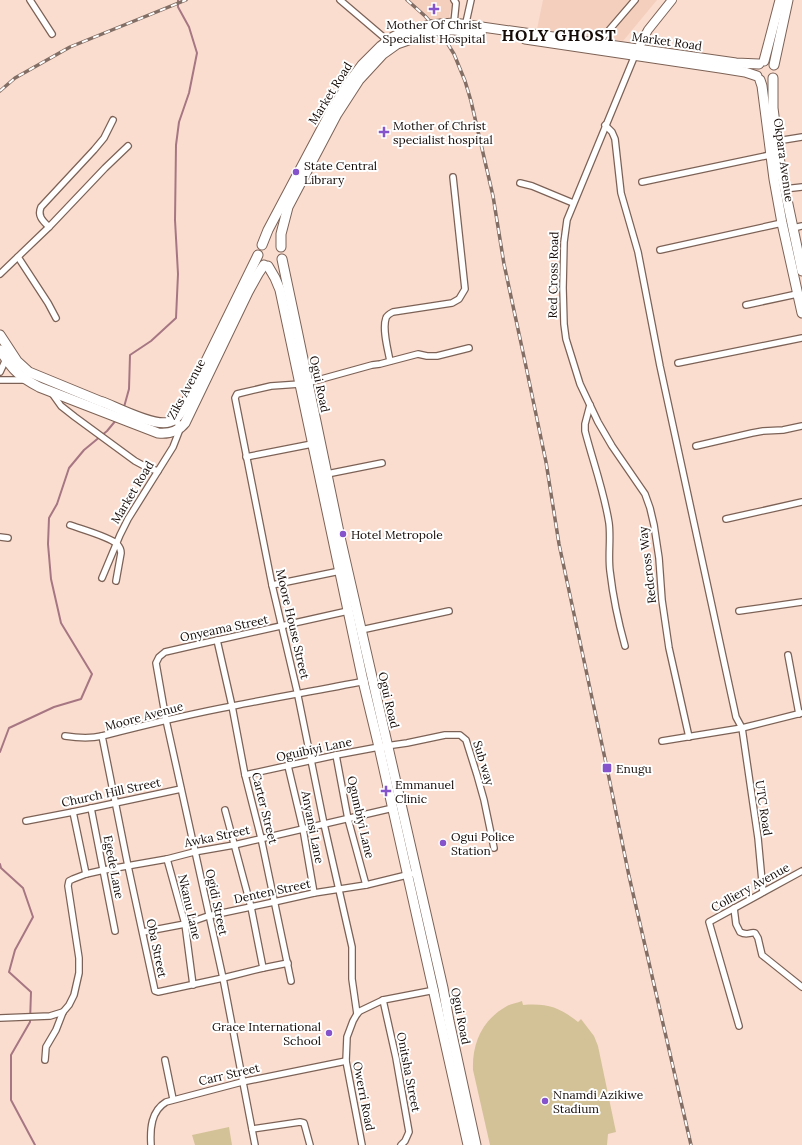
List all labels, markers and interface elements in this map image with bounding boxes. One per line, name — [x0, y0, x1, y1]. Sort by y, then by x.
marker: Mother Of Christ Specialist Hospital — [428, 3, 440, 15]
place label: Mother Of Christ Specialist Hospital — [383, 17, 485, 46]
district label: HOLY GHOST — [501, 25, 617, 45]
street label: Market Road — [631, 29, 703, 53]
street label: Market Road — [305, 59, 355, 127]
street label: Okpara Avenue — [771, 117, 797, 203]
place label: Mother of Christ specialist hospital — [393, 118, 493, 147]
marker: Mother of Christ specialist hospital — [378, 126, 390, 138]
place label: State Central Library — [304, 158, 377, 187]
marker: State Central Library — [291, 167, 301, 177]
street label: Red Cross Road — [545, 231, 561, 319]
street label: Ogui Road — [307, 354, 333, 414]
street label: Ziks Avenue — [164, 356, 208, 422]
street label: Market Road — [107, 458, 157, 526]
street label: Redcross Way — [635, 525, 659, 604]
place label: Hotel Metropole — [351, 527, 443, 542]
marker: Hotel Metropole — [338, 529, 348, 539]
street label: Moore House Street — [273, 568, 313, 681]
street label: Onyeama Street — [179, 611, 270, 645]
street label: Ogui Road — [375, 670, 403, 730]
street label: Moore Avenue — [103, 698, 185, 734]
street label: Oguibiyi Lane — [275, 734, 354, 764]
street label: Sub way — [470, 739, 498, 788]
place label: Enugu — [616, 761, 652, 776]
marker: Enugu — [601, 762, 613, 774]
street label: Carter Street — [249, 771, 281, 846]
street label: Church Hill Street — [60, 774, 162, 810]
street label: Ogumbiyi Lane — [344, 774, 378, 860]
place label: Emmanuel Clinic — [395, 777, 454, 806]
street label: UTC Road — [752, 779, 776, 837]
marker: Emmanuel Clinic — [380, 785, 392, 797]
street label: Anyansi Lane — [298, 788, 327, 865]
street label: Awka Street — [182, 822, 252, 850]
place label: Ogui Police Station — [451, 829, 515, 858]
street label: Egede Lane — [100, 834, 128, 901]
marker: Ogui Police Station — [438, 838, 448, 848]
street label: Colliery Avenue — [708, 859, 792, 915]
street label: Ogidi Street — [203, 867, 231, 937]
street label: Nkanu Lane — [175, 873, 205, 942]
street label: Denten Street — [232, 875, 312, 906]
street label: Oba Street — [143, 917, 171, 979]
street label: Ogui Road — [448, 986, 474, 1046]
place label: Grace International School — [212, 1019, 321, 1048]
marker: Grace International School — [324, 1028, 334, 1038]
street label: Onitsha Street — [394, 1031, 424, 1114]
street label: Carr Street — [197, 1060, 261, 1088]
street label: Owerri Road — [350, 1060, 378, 1132]
place label: Nnamdi Azikiwe Stadium — [553, 1087, 644, 1116]
marker: Nnamdi Azikiwe Stadium — [540, 1096, 550, 1106]

